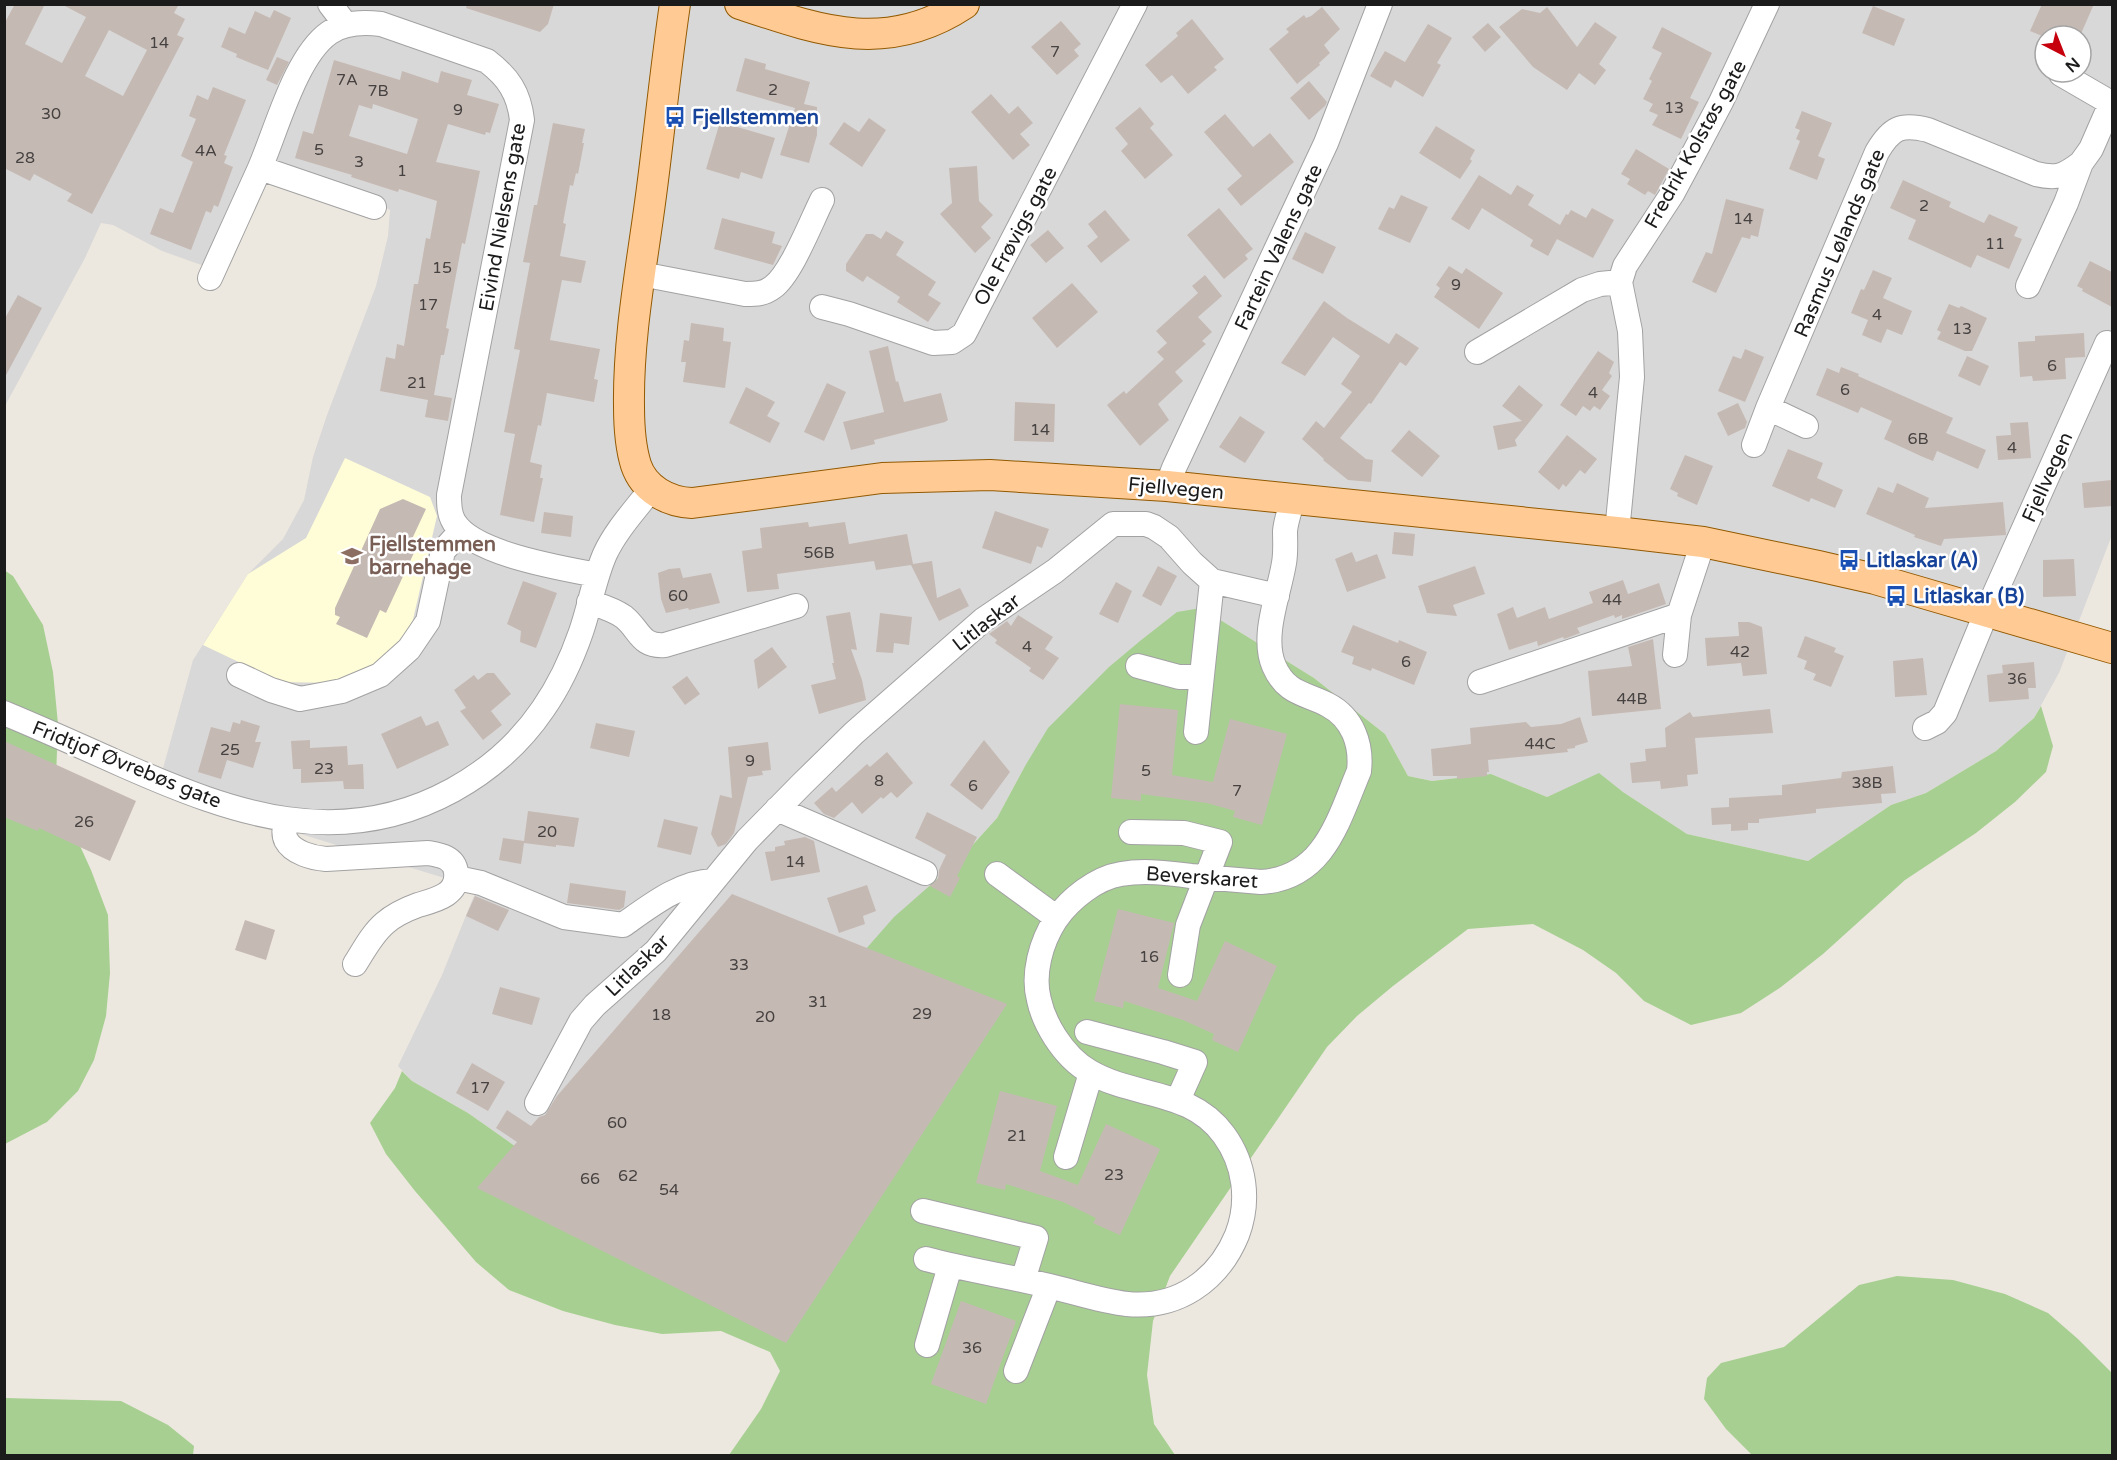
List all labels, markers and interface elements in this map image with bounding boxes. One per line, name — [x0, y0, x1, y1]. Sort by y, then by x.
north arrow — [2033, 24, 2093, 84]
house number: 14 — [149, 33, 169, 53]
house number: 7 — [1050, 42, 1060, 62]
text: N — [2061, 53, 2084, 76]
street label: Fredrik Kolstøs gate — [1640, 56, 1752, 233]
house number: 7A — [336, 70, 358, 90]
house number: 2 — [768, 80, 778, 100]
house number: 7B — [367, 81, 389, 101]
house number: 13 — [1664, 98, 1684, 118]
house number: 9 — [453, 100, 463, 120]
house number: 30 — [41, 104, 61, 124]
bus stop icon: Fjellstemmen — [663, 105, 687, 129]
place label: Fjellstemmen — [692, 106, 819, 130]
street label: Eivind Nielsens gate — [475, 121, 531, 313]
house number: 5 — [314, 140, 324, 160]
house number: 4A — [195, 141, 217, 161]
street label: Rasmus Lølands gate — [1789, 146, 1890, 341]
house number: 28 — [15, 148, 35, 168]
house number: 3 — [354, 152, 364, 172]
house number: 1 — [397, 161, 407, 181]
street label: Fartein Valens gate — [1230, 161, 1328, 334]
street label: Ole Frøvigs gate — [969, 163, 1063, 310]
house number: 2 — [1919, 196, 1929, 216]
house number: 14 — [1733, 209, 1753, 229]
house number: 11 — [1985, 234, 2005, 254]
house number: 15 — [432, 258, 452, 278]
house number: 9 — [1451, 275, 1461, 295]
house number: 17 — [418, 295, 438, 315]
house number: 4 — [1872, 305, 1882, 325]
house number: 13 — [1952, 319, 1972, 339]
house number: 6 — [2047, 356, 2057, 376]
house number: 21 — [407, 373, 427, 393]
house number: 6 — [1840, 380, 1850, 400]
house number: 4 — [1588, 383, 1598, 403]
house number: 14 — [1030, 420, 1050, 440]
house number: 6B — [1907, 429, 1929, 449]
street label: Fjellvegen — [2017, 429, 2078, 526]
house number: 4 — [2007, 438, 2017, 458]
street label: Fjellvegen — [1127, 473, 1225, 505]
place label: Fjellstemmen barnehage — [369, 533, 496, 580]
house number: 56B — [803, 543, 835, 563]
school or university icon: Fjellstemmen barnehage — [340, 544, 364, 568]
bus stop icon: Litlaskar (A) — [1837, 548, 1861, 572]
place label: Litlaskar (A) — [1866, 549, 1978, 573]
bus stop icon: Litlaskar (B) — [1884, 584, 1908, 608]
place label: Litlaskar (B) — [1913, 585, 2024, 609]
house number: 60 — [668, 586, 688, 606]
street label: Litlaskar — [948, 589, 1026, 657]
house number: 44 — [1602, 590, 1622, 610]
house number: 4 — [1022, 637, 1032, 657]
house number: 42 — [1730, 642, 1750, 662]
house number: 6 — [1401, 652, 1411, 672]
house number: 36 — [2007, 669, 2027, 689]
house number: 44B — [1616, 689, 1648, 709]
street label: Fridtjof Øvrebøs gate — [28, 716, 225, 814]
house number: 44C — [1524, 734, 1556, 754]
house number: 25 — [220, 740, 240, 760]
house number: 9 — [745, 751, 755, 771]
house number: 23 — [314, 759, 334, 779]
house number: 5 — [1141, 761, 1151, 781]
house number: 8 — [874, 771, 884, 791]
house number: 38B — [1851, 773, 1883, 793]
house number: 6 — [968, 776, 978, 796]
house number: 7 — [1232, 781, 1242, 801]
house number: 26 — [74, 812, 94, 832]
house number: 20 — [537, 822, 557, 842]
house number: 14 — [785, 852, 805, 872]
street label: Beverskaret — [1145, 862, 1259, 894]
street label: Litlaskar — [601, 929, 675, 1002]
house number: 16 — [1139, 947, 1159, 967]
house number: 33 — [729, 955, 749, 975]
house number: 31 — [808, 992, 828, 1012]
house number: 29 — [912, 1004, 932, 1024]
house number: 18 — [651, 1005, 671, 1025]
house number: 20 — [755, 1007, 775, 1027]
house number: 17 — [470, 1078, 490, 1098]
house number: 60 — [607, 1113, 627, 1133]
house number: 21 — [1007, 1126, 1027, 1146]
house number: 23 — [1104, 1165, 1124, 1185]
house number: 62 — [618, 1166, 638, 1186]
house number: 66 — [580, 1169, 600, 1189]
house number: 54 — [659, 1180, 679, 1200]
house number: 36 — [962, 1338, 982, 1358]

